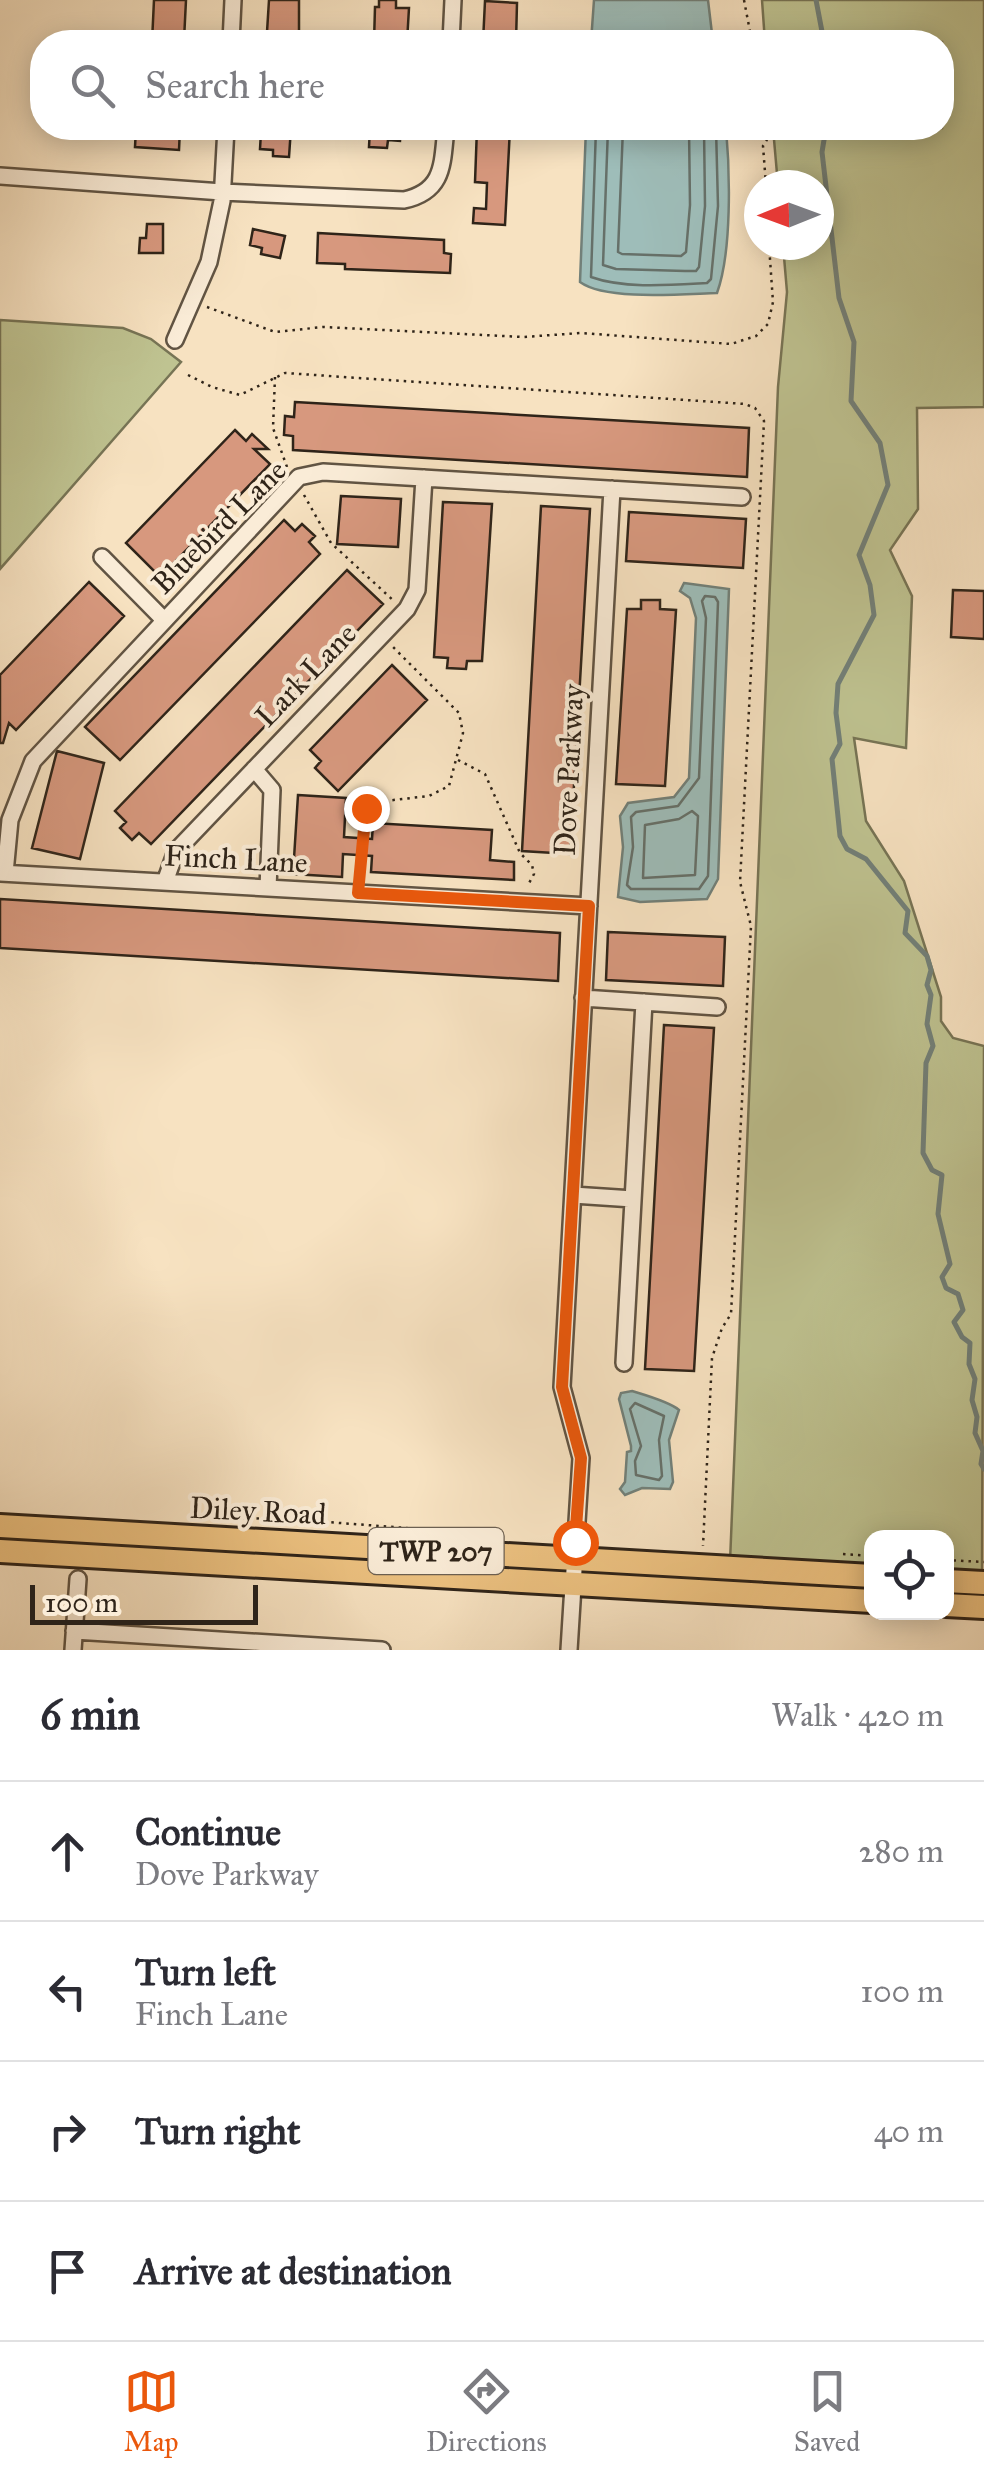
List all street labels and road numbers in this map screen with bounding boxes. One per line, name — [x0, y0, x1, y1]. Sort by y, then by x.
street label: Bluebird Lane — [144, 452, 294, 602]
street label: Lark Lane — [248, 616, 364, 734]
street label: Dove Parkway — [547, 682, 592, 857]
street label: Finch Lane — [163, 837, 309, 881]
street label: Diley Road — [189, 1489, 327, 1533]
road number: TWP 207 — [368, 1528, 504, 1574]

